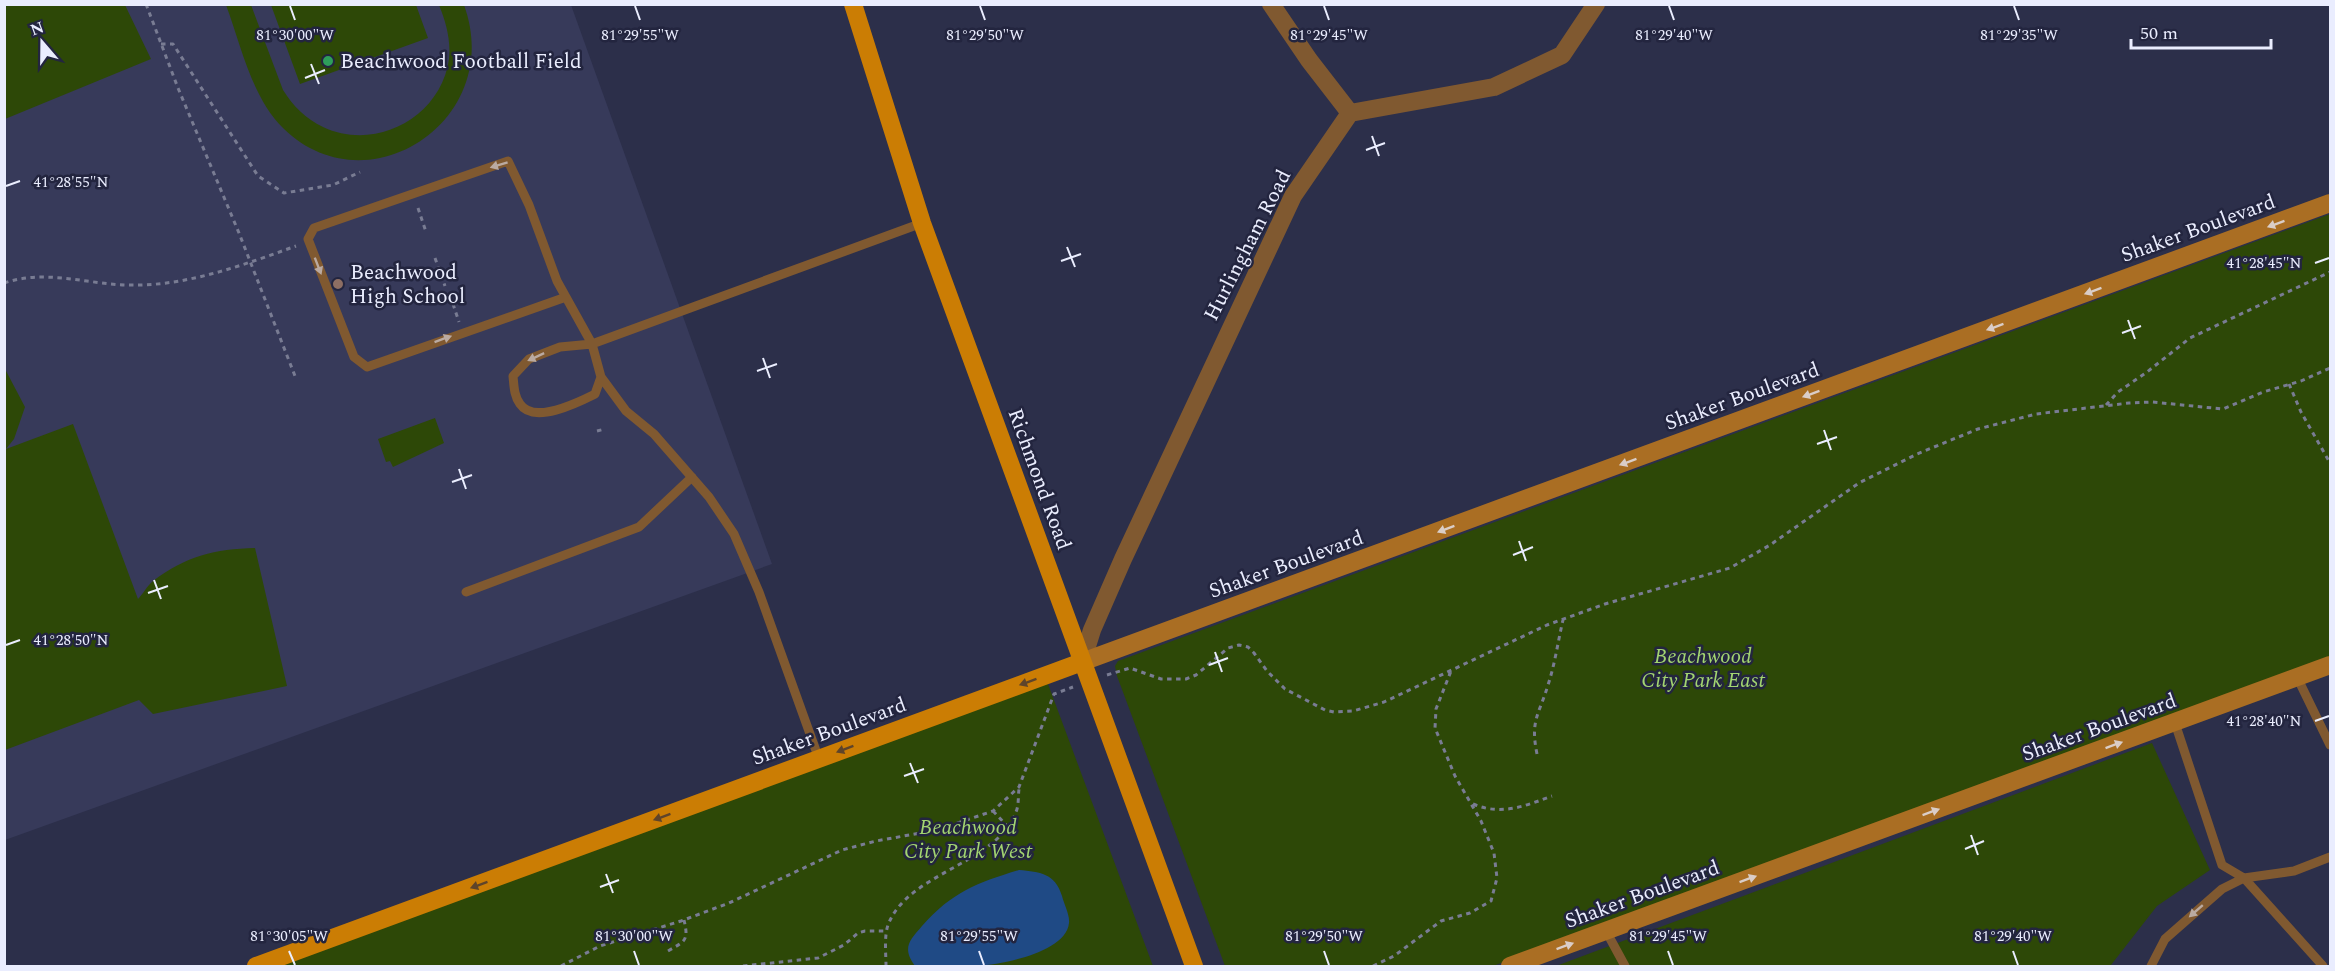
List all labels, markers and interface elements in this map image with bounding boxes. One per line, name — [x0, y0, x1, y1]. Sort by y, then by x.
north arrow — [12, 12, 72, 72]
scale bar — [2131, 12, 2270, 50]
text: N — [27, 15, 47, 42]
text: 50 m — [2140, 20, 2178, 47]
text: 81°30'00"W — [256, 24, 334, 47]
text: 81°29'55"W — [601, 24, 679, 47]
text: 81°29'50"W — [946, 24, 1024, 47]
text: 81°29'45"W — [1290, 24, 1368, 47]
text: 81°29'40"W — [1635, 24, 1713, 47]
text: 81°29'35"W — [1980, 24, 2058, 47]
place label: Beachwood Football Field — [340, 46, 582, 78]
marker: Beachwood Football Field — [321, 54, 335, 68]
one-way arrow — [489, 161, 507, 170]
street label: Hurlingham Road — [1196, 164, 1300, 327]
text: 41°28'55"N — [34, 171, 109, 194]
street label: Shaker Boulevard — [2117, 186, 2280, 272]
one-way arrow — [2266, 219, 2284, 229]
text: 41°28'45"N — [2227, 252, 2302, 275]
one-way arrow — [314, 257, 323, 275]
place label: Beachwood High School — [350, 257, 465, 313]
marker: Beachwood High School — [331, 277, 345, 291]
one-way arrow — [2084, 287, 2102, 297]
one-way arrow — [1985, 323, 2003, 333]
one-way arrow — [434, 334, 452, 344]
one-way arrow — [526, 352, 544, 362]
street label: Shaker Boulevard — [1661, 354, 1824, 440]
one-way arrow — [1802, 389, 1820, 399]
street label: Richmond Road — [999, 404, 1080, 555]
one-way arrow — [1619, 457, 1637, 467]
street label: Shaker Boulevard — [1205, 522, 1368, 608]
one-way arrow — [1436, 524, 1454, 534]
text: 41°28'50"N — [34, 629, 109, 652]
park label: Beachwood City Park East — [1641, 641, 1765, 697]
one-way arrow — [1018, 677, 1036, 687]
street label: Shaker Boulevard — [2018, 685, 2181, 771]
street label: Shaker Boulevard — [748, 689, 911, 775]
text: 41°28'40"N — [2227, 710, 2302, 733]
one-way arrow — [2105, 739, 2123, 749]
one-way arrow — [835, 745, 853, 755]
one-way arrow — [1922, 807, 1940, 816]
one-way arrow — [652, 812, 670, 822]
park label: Beachwood City Park West — [904, 812, 1032, 868]
street label: Shaker Boulevard — [1561, 852, 1724, 938]
one-way arrow — [1739, 874, 1757, 883]
one-way arrow — [470, 880, 488, 890]
one-way arrow — [2188, 905, 2204, 918]
text: 81°30'05"W — [250, 925, 328, 948]
text: 81°30'00"W — [595, 925, 673, 948]
text: 81°29'55"W — [940, 925, 1018, 948]
text: 81°29'50"W — [1285, 925, 1363, 948]
text: 81°29'45"W — [1629, 925, 1707, 948]
text: 81°29'40"W — [1974, 925, 2052, 948]
one-way arrow — [1556, 941, 1574, 951]

